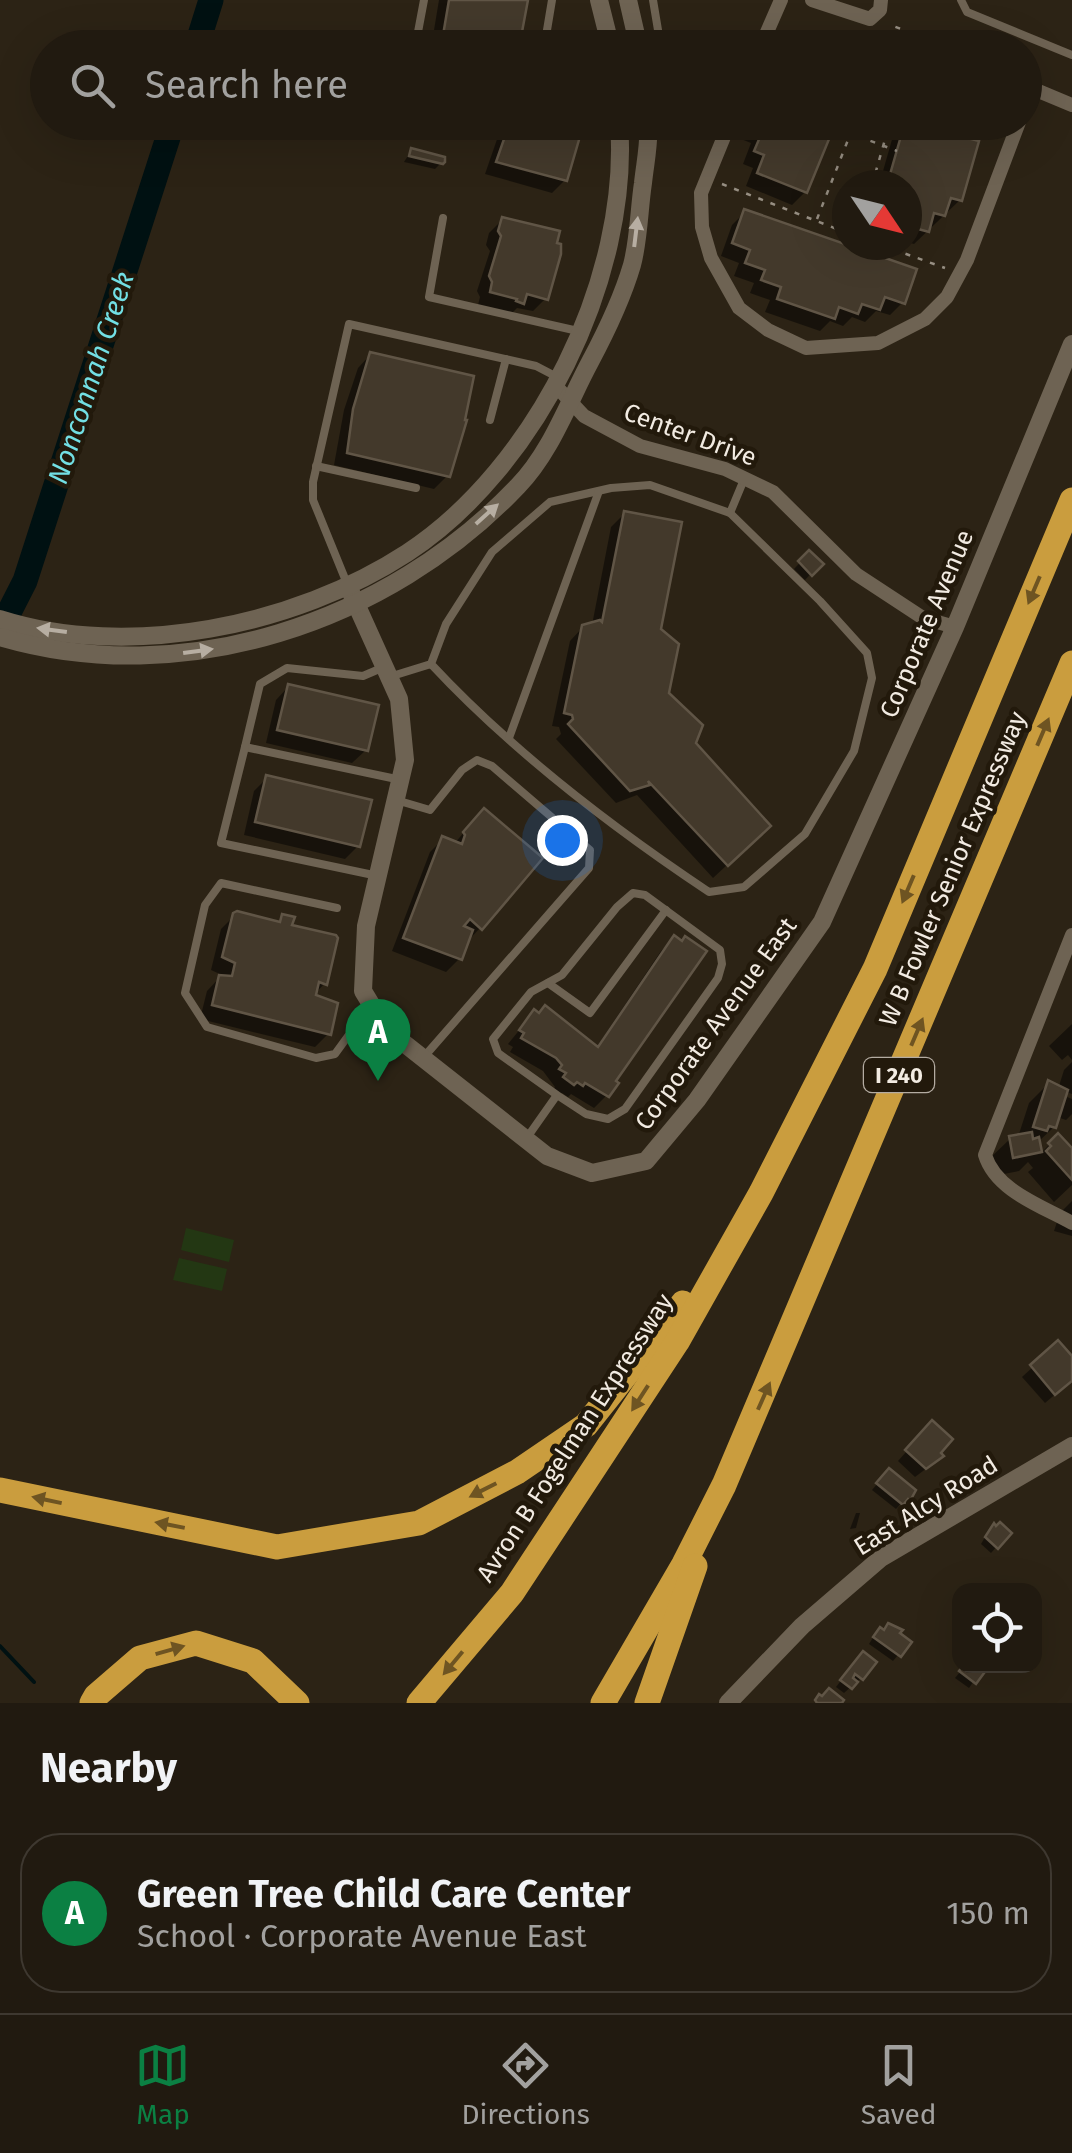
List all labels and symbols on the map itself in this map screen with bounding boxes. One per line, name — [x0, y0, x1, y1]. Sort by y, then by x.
north arrow — [832, 170, 922, 260]
one-way arrow — [628, 216, 644, 247]
water label: Nonconnah Creek — [41, 268, 141, 488]
street label: Center Drive — [620, 397, 760, 473]
one-way arrow — [474, 504, 499, 526]
street label: Corporate Avenue — [874, 525, 980, 723]
one-way arrow — [1026, 575, 1042, 604]
one-way arrow — [35, 621, 67, 637]
one-way arrow — [183, 643, 215, 659]
street label: W B Fowler Senior Expressway — [873, 707, 1033, 1031]
one-way arrow — [1035, 718, 1051, 747]
your location — [537, 815, 588, 866]
one-way arrow — [900, 874, 916, 904]
street label: Corporate Avenue East — [629, 911, 804, 1136]
pin: A — [346, 998, 410, 1081]
one-way arrow — [909, 1017, 925, 1047]
road number: I 240 — [864, 1058, 934, 1092]
street label: Avron B Fogelman Expressway — [470, 1287, 680, 1588]
one-way arrow — [756, 1381, 772, 1411]
one-way arrow — [632, 1384, 650, 1411]
street label: East Alcy Road — [849, 1450, 1003, 1562]
one-way arrow — [469, 1481, 498, 1498]
one-way arrow — [31, 1492, 62, 1508]
one-way arrow — [154, 1517, 185, 1533]
one-way arrow — [155, 1642, 186, 1657]
one-way arrow — [443, 1650, 464, 1675]

